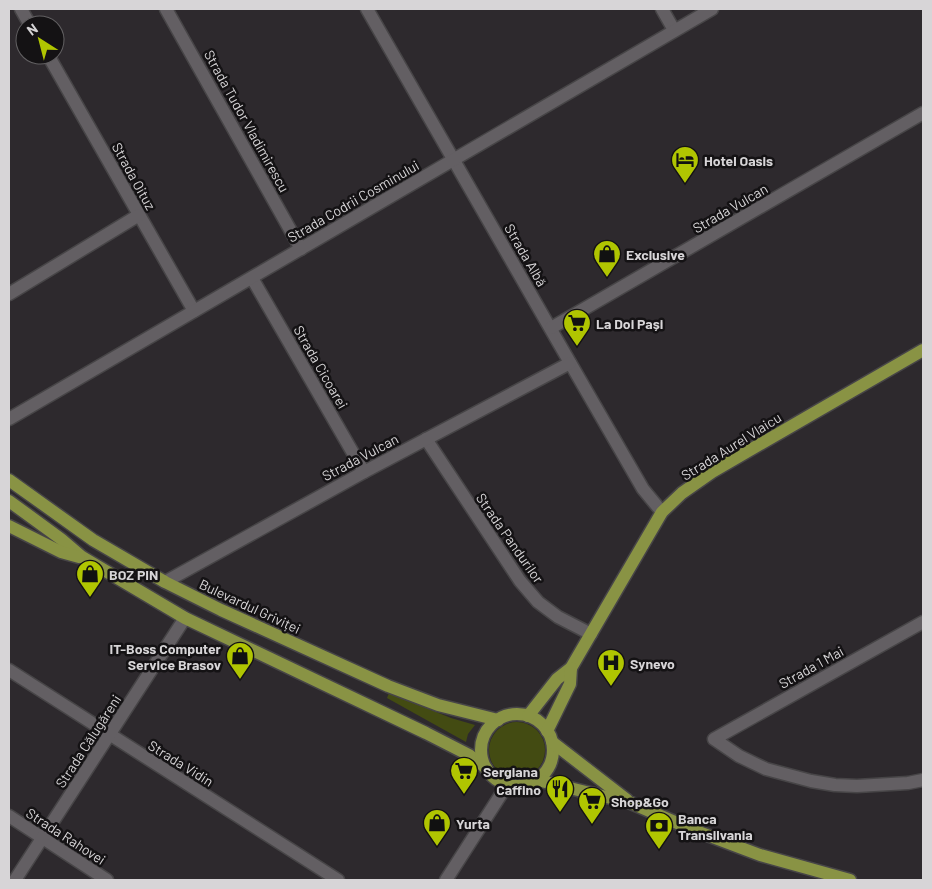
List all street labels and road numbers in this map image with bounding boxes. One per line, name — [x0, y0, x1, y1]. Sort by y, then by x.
street label: Strada Tudor Vladimirescu — [201, 47, 293, 195]
street label: Strada Oituz — [109, 139, 159, 213]
street label: Strada Codrii Cosminului — [284, 156, 422, 246]
street label: Strada Vulcan — [689, 180, 771, 236]
street label: Strada Albă — [501, 221, 551, 289]
street label: Strada Cicoarei — [290, 322, 352, 412]
street label: Strada Aurel Vlaicu — [678, 408, 784, 484]
street label: Strada Vulcan — [319, 430, 401, 484]
street label: Strada Pandurilor — [473, 490, 547, 586]
street label: Bulevardul Griviței — [197, 575, 303, 637]
street label: Strada 1 Mai — [776, 642, 846, 692]
street label: Strada Călugăreni — [52, 691, 124, 791]
street label: Strada Vidin — [145, 736, 217, 790]
street label: Strada Rahovei — [23, 804, 109, 868]

